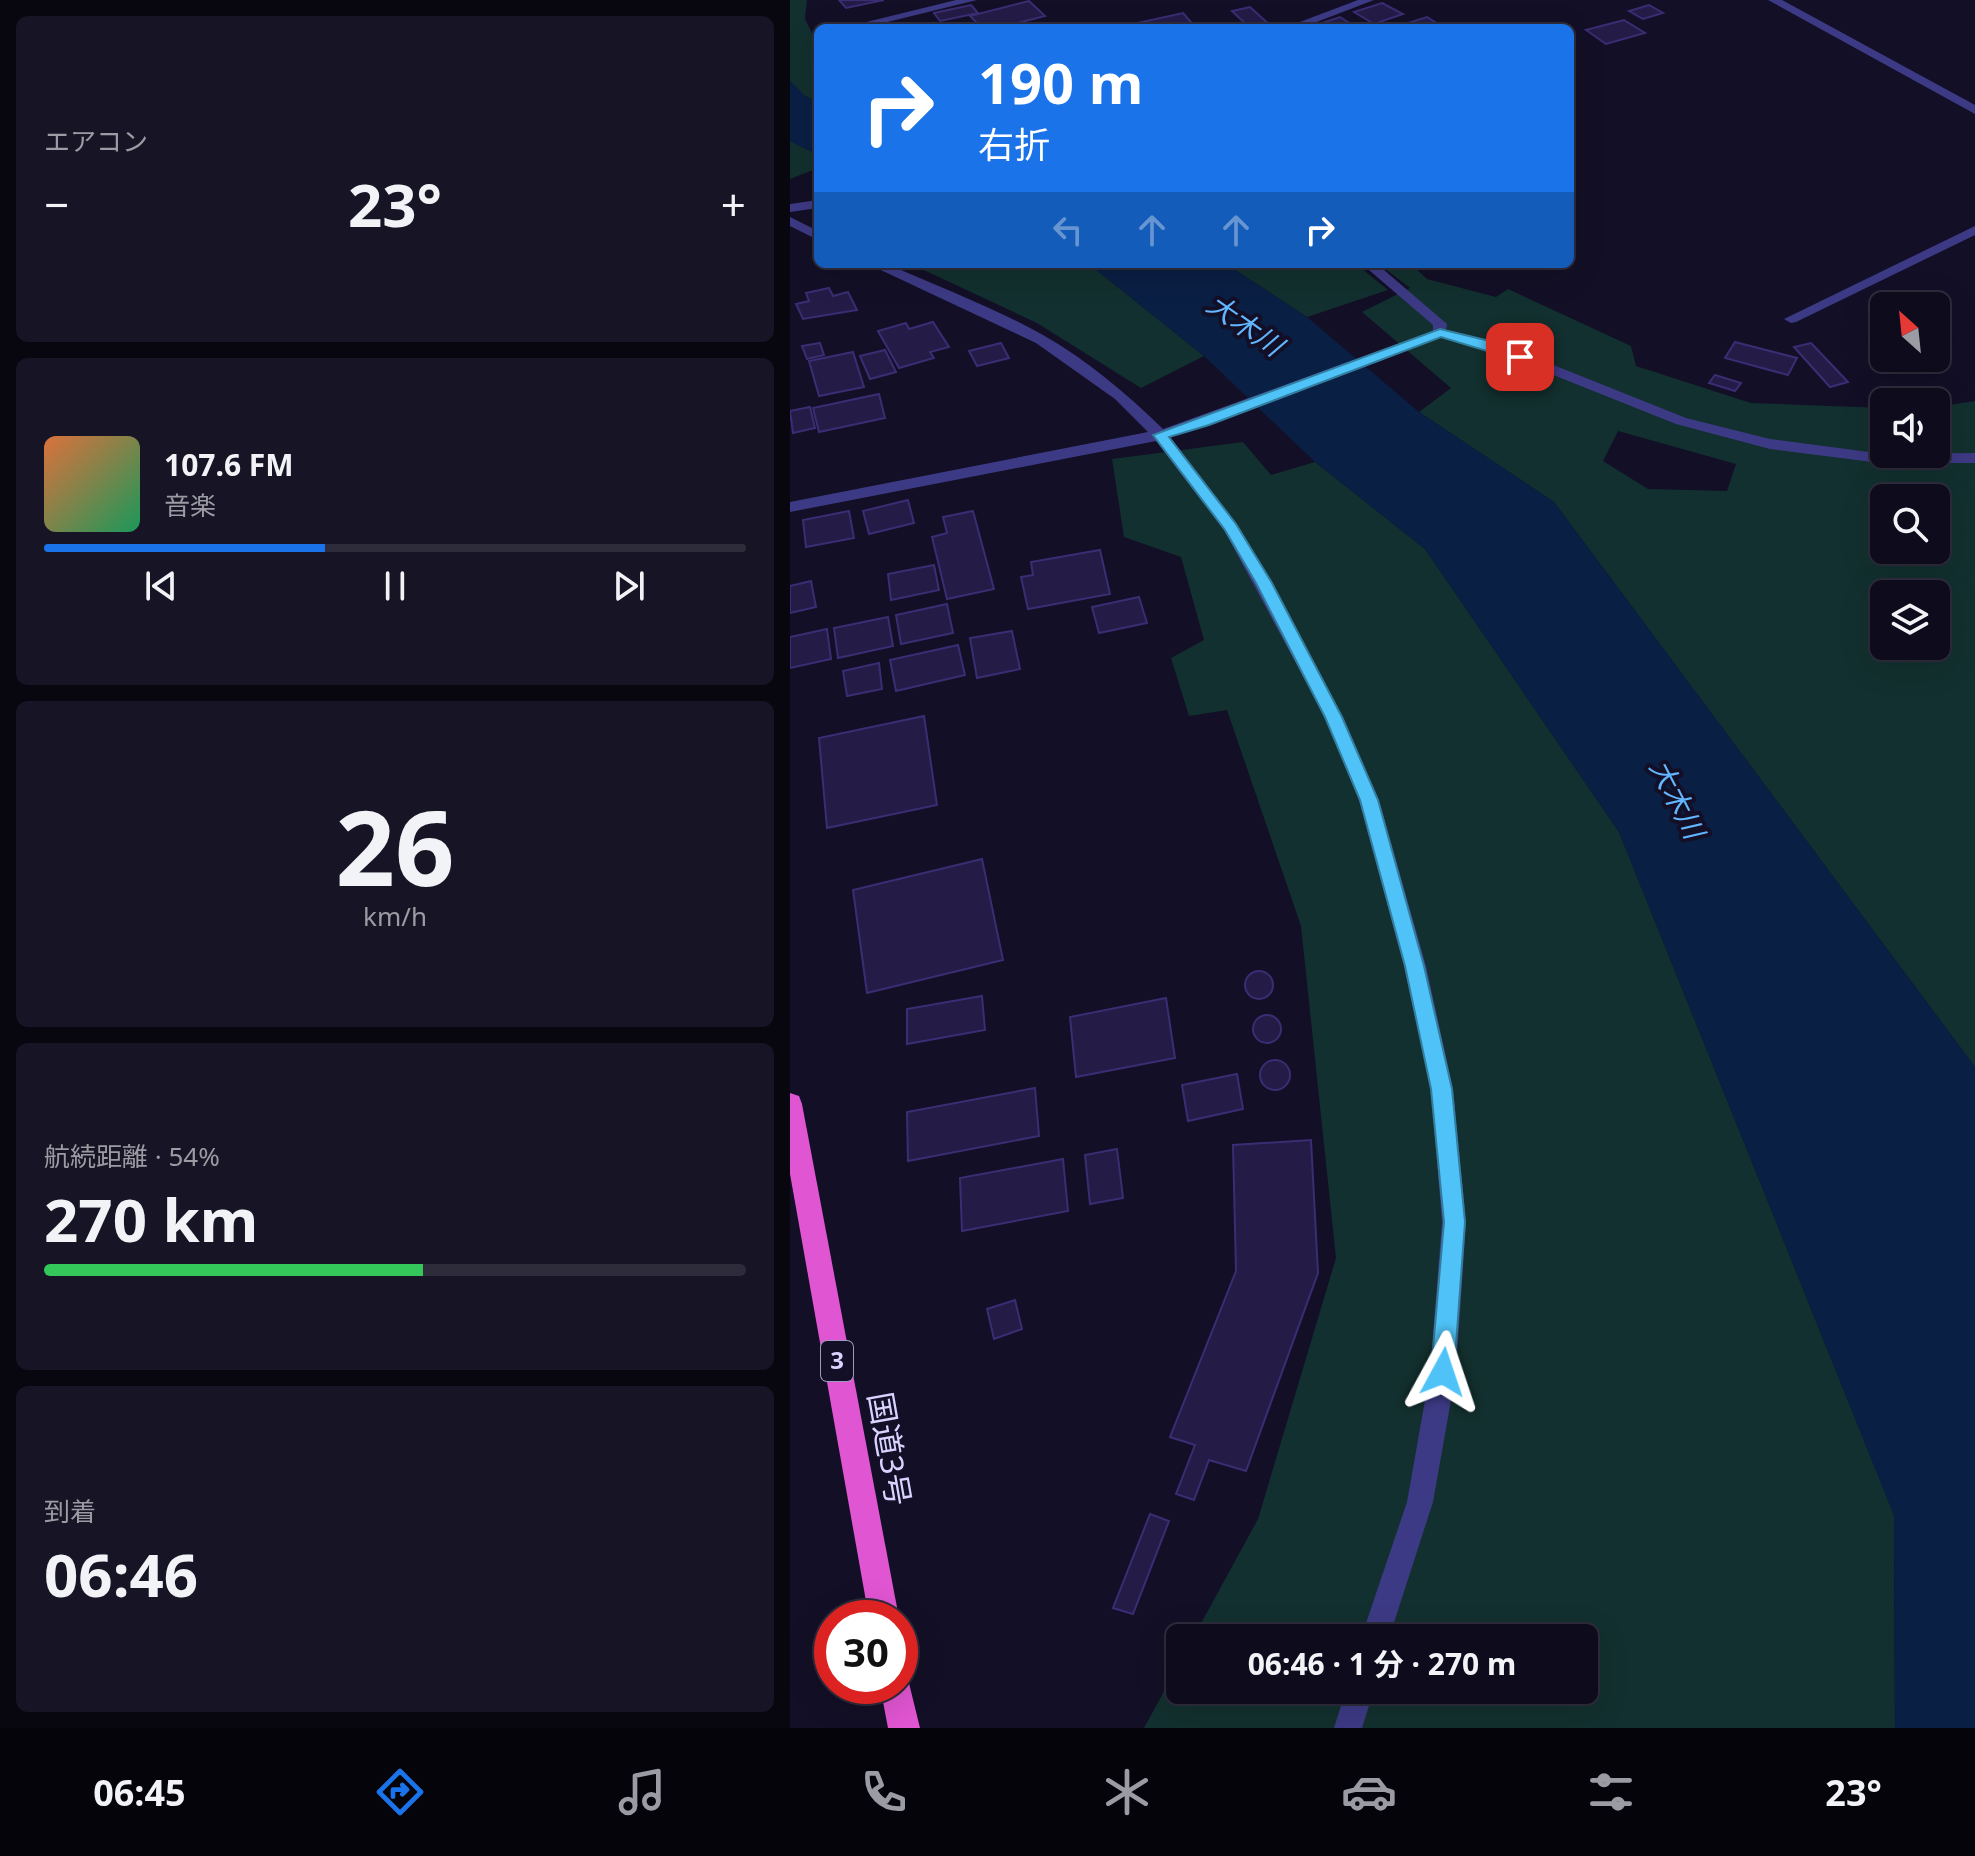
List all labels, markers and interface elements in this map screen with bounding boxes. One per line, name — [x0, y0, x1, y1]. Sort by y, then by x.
text: 190 m — [978, 44, 1143, 120]
icon: right — [846, 56, 950, 160]
text: 右折 — [978, 120, 1050, 169]
text: エアコン — [44, 123, 148, 159]
text: 23° — [348, 163, 442, 245]
text: − — [44, 174, 69, 234]
text: + — [721, 174, 746, 234]
icon: left — [1046, 208, 1090, 252]
icon: ahead — [1130, 208, 1174, 252]
icon: ahead — [1214, 208, 1258, 252]
icon: right — [1298, 208, 1342, 252]
water label: 大木川 — [1200, 285, 1293, 366]
north arrow — [1870, 292, 1950, 372]
map controls — [1870, 292, 1950, 660]
pin — [1486, 323, 1554, 391]
icon: arrive — [1498, 335, 1542, 379]
button: sound — [1870, 388, 1950, 468]
text: 107.6 FM — [164, 444, 294, 485]
button: search — [1870, 484, 1950, 564]
text: 音楽 — [164, 487, 216, 523]
icon: previous — [139, 564, 183, 608]
icon: pause — [373, 564, 417, 608]
icon: next — [607, 564, 651, 608]
button: layers — [1870, 580, 1950, 660]
water label: 大木川 — [1642, 752, 1715, 847]
text: 26 — [336, 775, 454, 916]
text: km/h — [363, 898, 427, 934]
text: 航続距離 · 54% — [44, 1138, 220, 1174]
text: 270 km — [44, 1178, 258, 1260]
position arrow — [1401, 1330, 1485, 1414]
road number: 3 — [821, 1341, 853, 1381]
street label: 国道3号 — [859, 1389, 922, 1509]
text: 到着 — [44, 1493, 96, 1529]
text: 06:46 — [44, 1533, 198, 1615]
speed limit sign: 30 — [814, 1600, 918, 1704]
text: 06:46 · 1 分 · 270 m — [1248, 1643, 1516, 1684]
icon: directions — [372, 1764, 428, 1820]
icon: music — [614, 1764, 670, 1820]
icon: phone — [856, 1764, 912, 1820]
icon: climate — [1099, 1764, 1155, 1820]
icon: car — [1341, 1764, 1397, 1820]
icon: filters — [1583, 1764, 1639, 1820]
text: 06:45 — [93, 1768, 186, 1817]
text: 23° — [1825, 1768, 1882, 1817]

